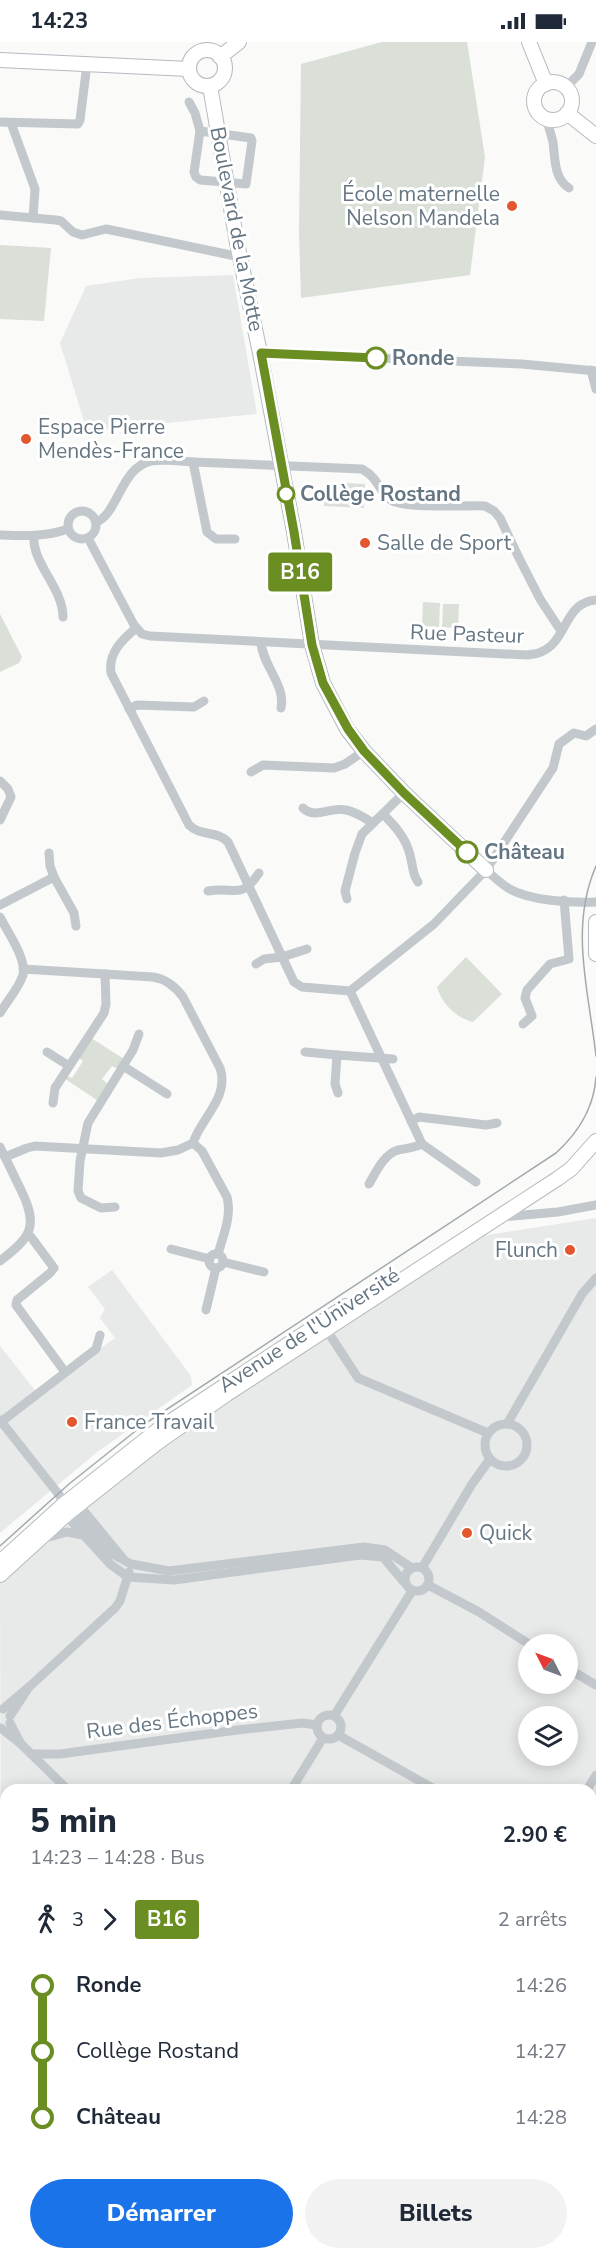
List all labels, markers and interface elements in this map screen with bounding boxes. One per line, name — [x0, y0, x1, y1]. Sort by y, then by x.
text: 14:23 — [30, 6, 88, 36]
street label: Boulevard de la Motte — [203, 124, 271, 334]
place label: École maternelle Nelson Mandela — [342, 180, 500, 232]
marker: École maternelle Nelson Mandela — [505, 199, 519, 213]
place label: Ronde — [392, 344, 455, 372]
marker: Ronde — [365, 347, 387, 369]
place label: Espace Pierre Mendès-France — [38, 413, 184, 465]
marker: Espace Pierre Mendès-France — [19, 432, 33, 446]
place label: Collège Rostand — [300, 480, 461, 508]
marker: Collège Rostand — [277, 485, 295, 503]
place label: Salle de Sport — [377, 529, 512, 557]
marker: Salle de Sport — [358, 536, 372, 550]
line badge: B16 — [266, 552, 334, 592]
text: B16 — [280, 558, 320, 586]
street label: Rue Pasteur — [410, 618, 525, 650]
place label: Château — [484, 838, 565, 866]
marker: Château — [456, 841, 478, 863]
place label: Flunch — [495, 1236, 558, 1264]
marker: Flunch — [563, 1243, 577, 1257]
street label: Avenue de l'Université — [213, 1261, 405, 1399]
place label: France Travail — [84, 1408, 215, 1436]
marker: France Travail — [65, 1415, 79, 1429]
place label: Quick — [479, 1519, 532, 1547]
marker: Quick — [460, 1526, 474, 1540]
north arrow — [518, 1634, 578, 1694]
map controls — [518, 1634, 578, 1766]
street label: Rue des Échoppes — [85, 1697, 259, 1745]
button: layers — [518, 1706, 578, 1766]
text: 5 min — [30, 1799, 117, 1844]
text: 2.90 € — [503, 1820, 567, 1850]
text: 14:23 – 14:28 · Bus — [30, 1844, 205, 1871]
icon: walk — [30, 1903, 63, 1936]
icon: forward — [93, 1903, 126, 1936]
text: B16 — [147, 1905, 187, 1933]
text: 3 — [72, 1906, 84, 1933]
text: 2 arrêts — [498, 1906, 567, 1933]
text: Ronde — [76, 1970, 141, 2000]
text: 14:26 — [514, 1972, 567, 1999]
text: Collège Rostand — [76, 2036, 239, 2066]
text: 14:27 — [514, 2038, 567, 2065]
text: Château — [76, 2102, 161, 2132]
text: 14:28 — [514, 2104, 567, 2131]
button: Démarrer — [30, 2179, 293, 2248]
button: Billets — [305, 2179, 567, 2248]

